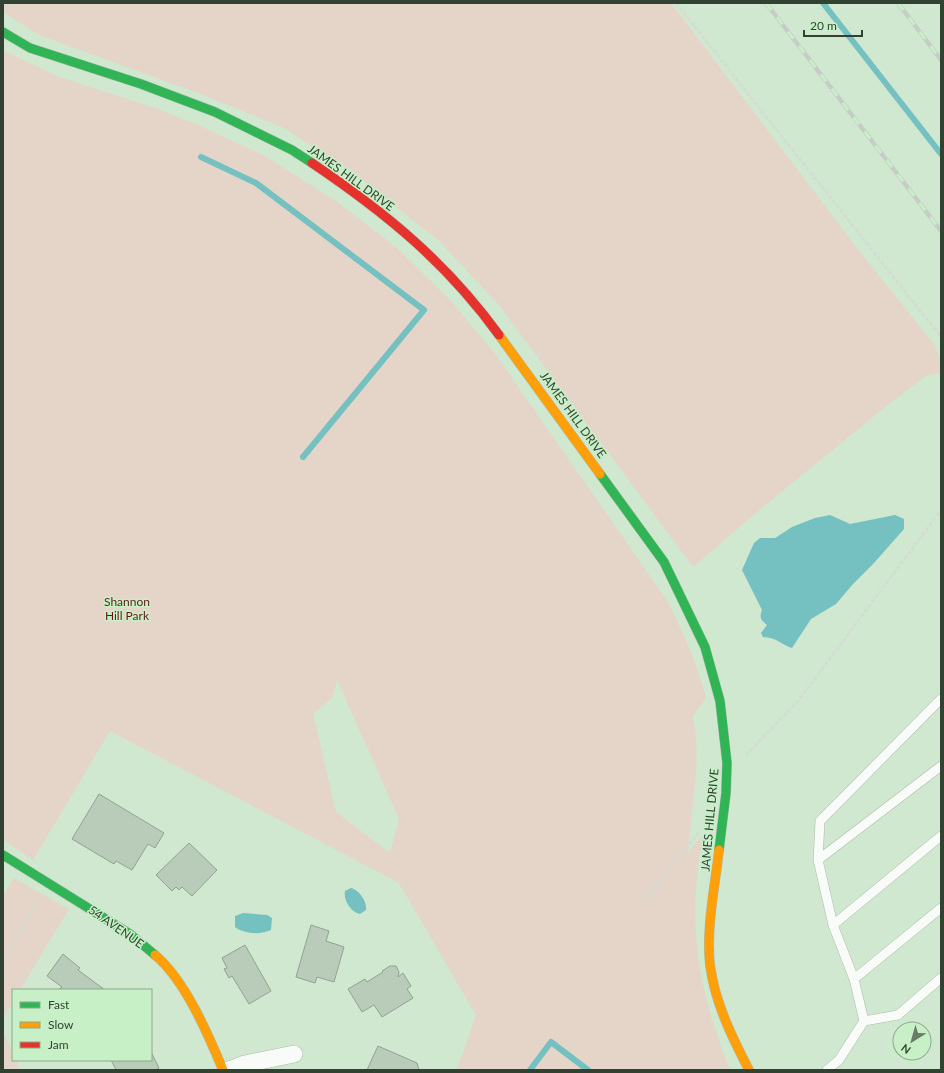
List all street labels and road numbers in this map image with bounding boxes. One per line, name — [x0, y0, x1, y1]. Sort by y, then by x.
street label: JAMES HILL DRIVE — [305, 141, 398, 214]
street label: JAMES HILL DRIVE — [537, 368, 610, 461]
street label: JAMES HILL DRIVE — [698, 768, 721, 872]
street label: 54 AVENUE — [86, 902, 147, 951]

